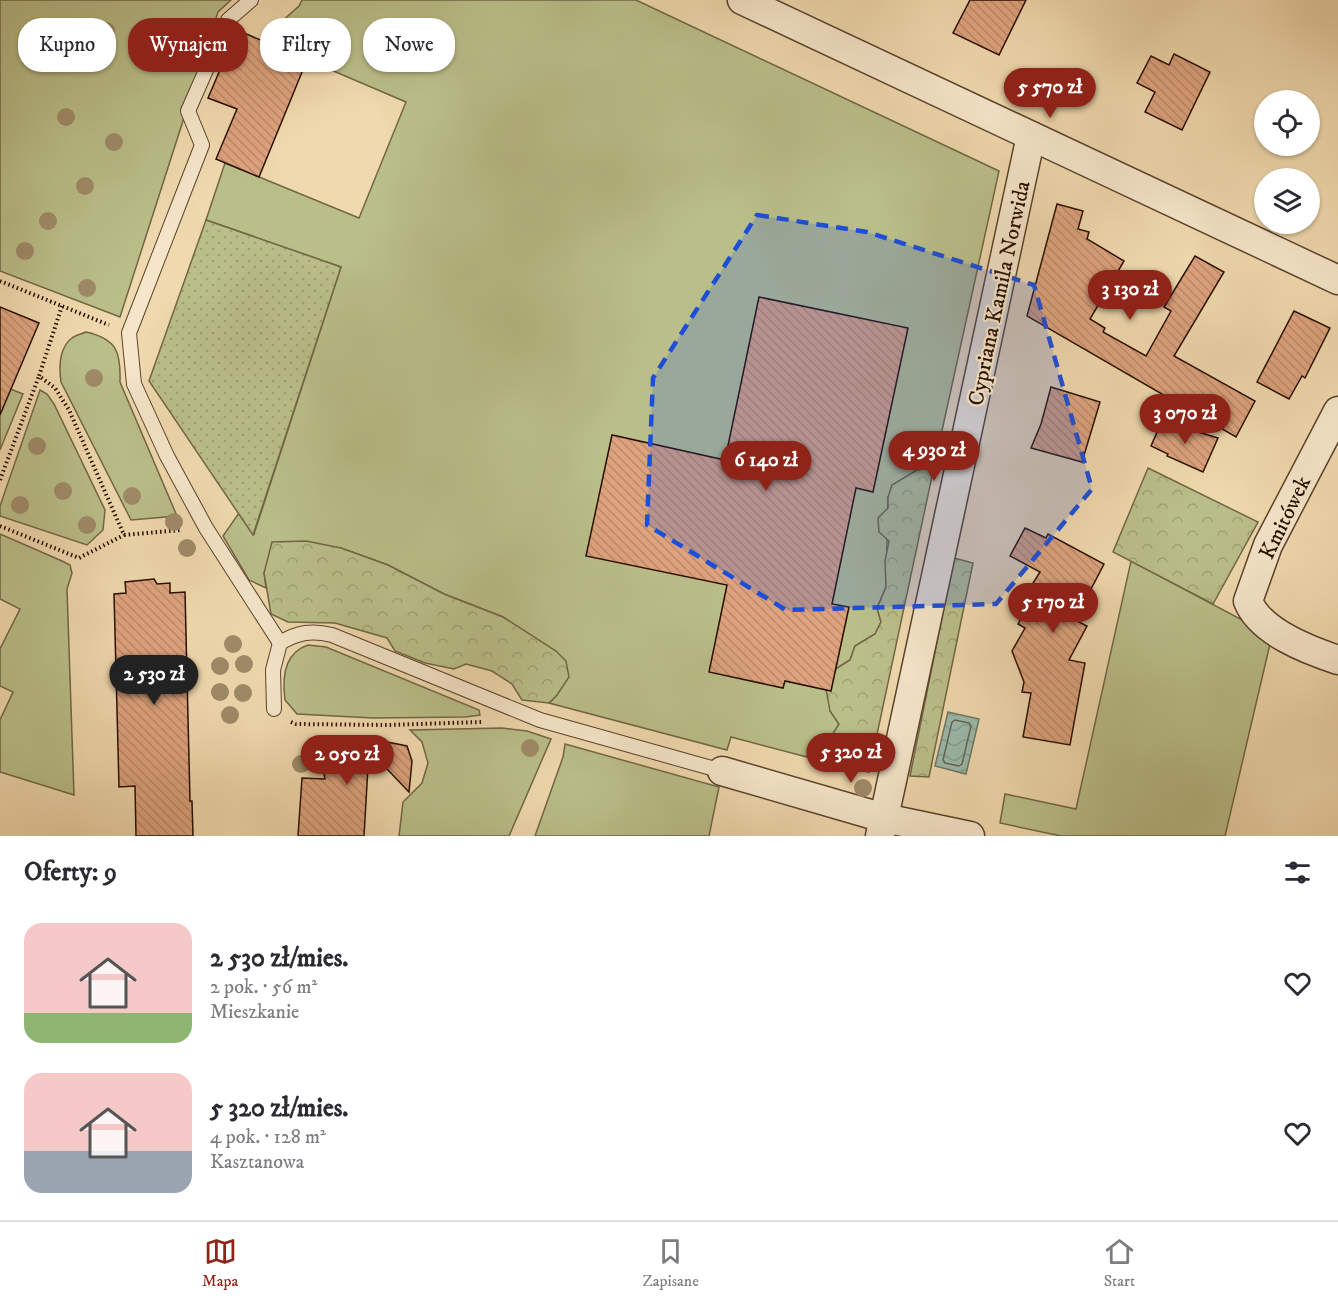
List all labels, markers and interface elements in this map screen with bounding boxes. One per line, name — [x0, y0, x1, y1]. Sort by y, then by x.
chip: Kupno — [18, 18, 116, 72]
chip: Wynajem — [128, 18, 248, 72]
chip: Filtry — [260, 18, 351, 72]
chip: Nowe — [363, 18, 455, 72]
pin: 5 570 zł — [988, 68, 1112, 119]
text: 5 570 zł — [1018, 75, 1082, 100]
map controls — [1254, 90, 1320, 234]
button: locate — [1254, 90, 1320, 156]
button: layers — [1254, 168, 1320, 234]
street label: Cypriana Kamila Norwida — [962, 178, 1037, 408]
pin: 3 130 zł — [1068, 270, 1192, 321]
text: 3 130 zł — [1102, 277, 1158, 302]
pin: 3 070 zł — [1123, 394, 1247, 445]
text: 3 070 zł — [1154, 401, 1216, 426]
pin: 4 930 zł — [872, 431, 996, 482]
text: 4 930 zł — [903, 438, 965, 463]
pin: 6 140 zł — [704, 441, 828, 492]
text: 6 140 zł — [734, 448, 798, 473]
street label: Kmitówek — [1254, 471, 1317, 564]
pin: 5 170 zł — [991, 583, 1115, 634]
text: 5 170 zł — [1022, 590, 1084, 615]
pin: 2 530 zł — [92, 655, 216, 706]
text: 2 530 zł — [123, 662, 185, 687]
pin: 5 320 zł — [789, 733, 913, 784]
pin: 2 050 zł — [285, 735, 409, 786]
text: 5 320 zł — [820, 740, 882, 765]
text: 2 050 zł — [315, 742, 379, 767]
text: Oferty: 9 — [24, 856, 117, 889]
icon: filters — [1281, 856, 1314, 889]
text: 2 530 zł/mies. — [210, 942, 349, 975]
icon: home — [72, 947, 144, 1019]
icon: heart — [1281, 967, 1314, 1000]
text: 2 pok. · 56 m² — [210, 975, 317, 1000]
text: Mieszkanie — [210, 1000, 299, 1025]
text: 5 320 zł/mies. — [210, 1092, 349, 1125]
icon: home — [72, 1097, 144, 1169]
icon: heart — [1281, 1117, 1314, 1150]
text: 4 pok. · 128 m² — [210, 1125, 326, 1150]
text: Kasztanowa — [210, 1150, 304, 1175]
tab: Mapa — [202, 1235, 238, 1291]
tab: Zapisane — [642, 1235, 699, 1291]
tab: Start — [1103, 1235, 1136, 1291]

